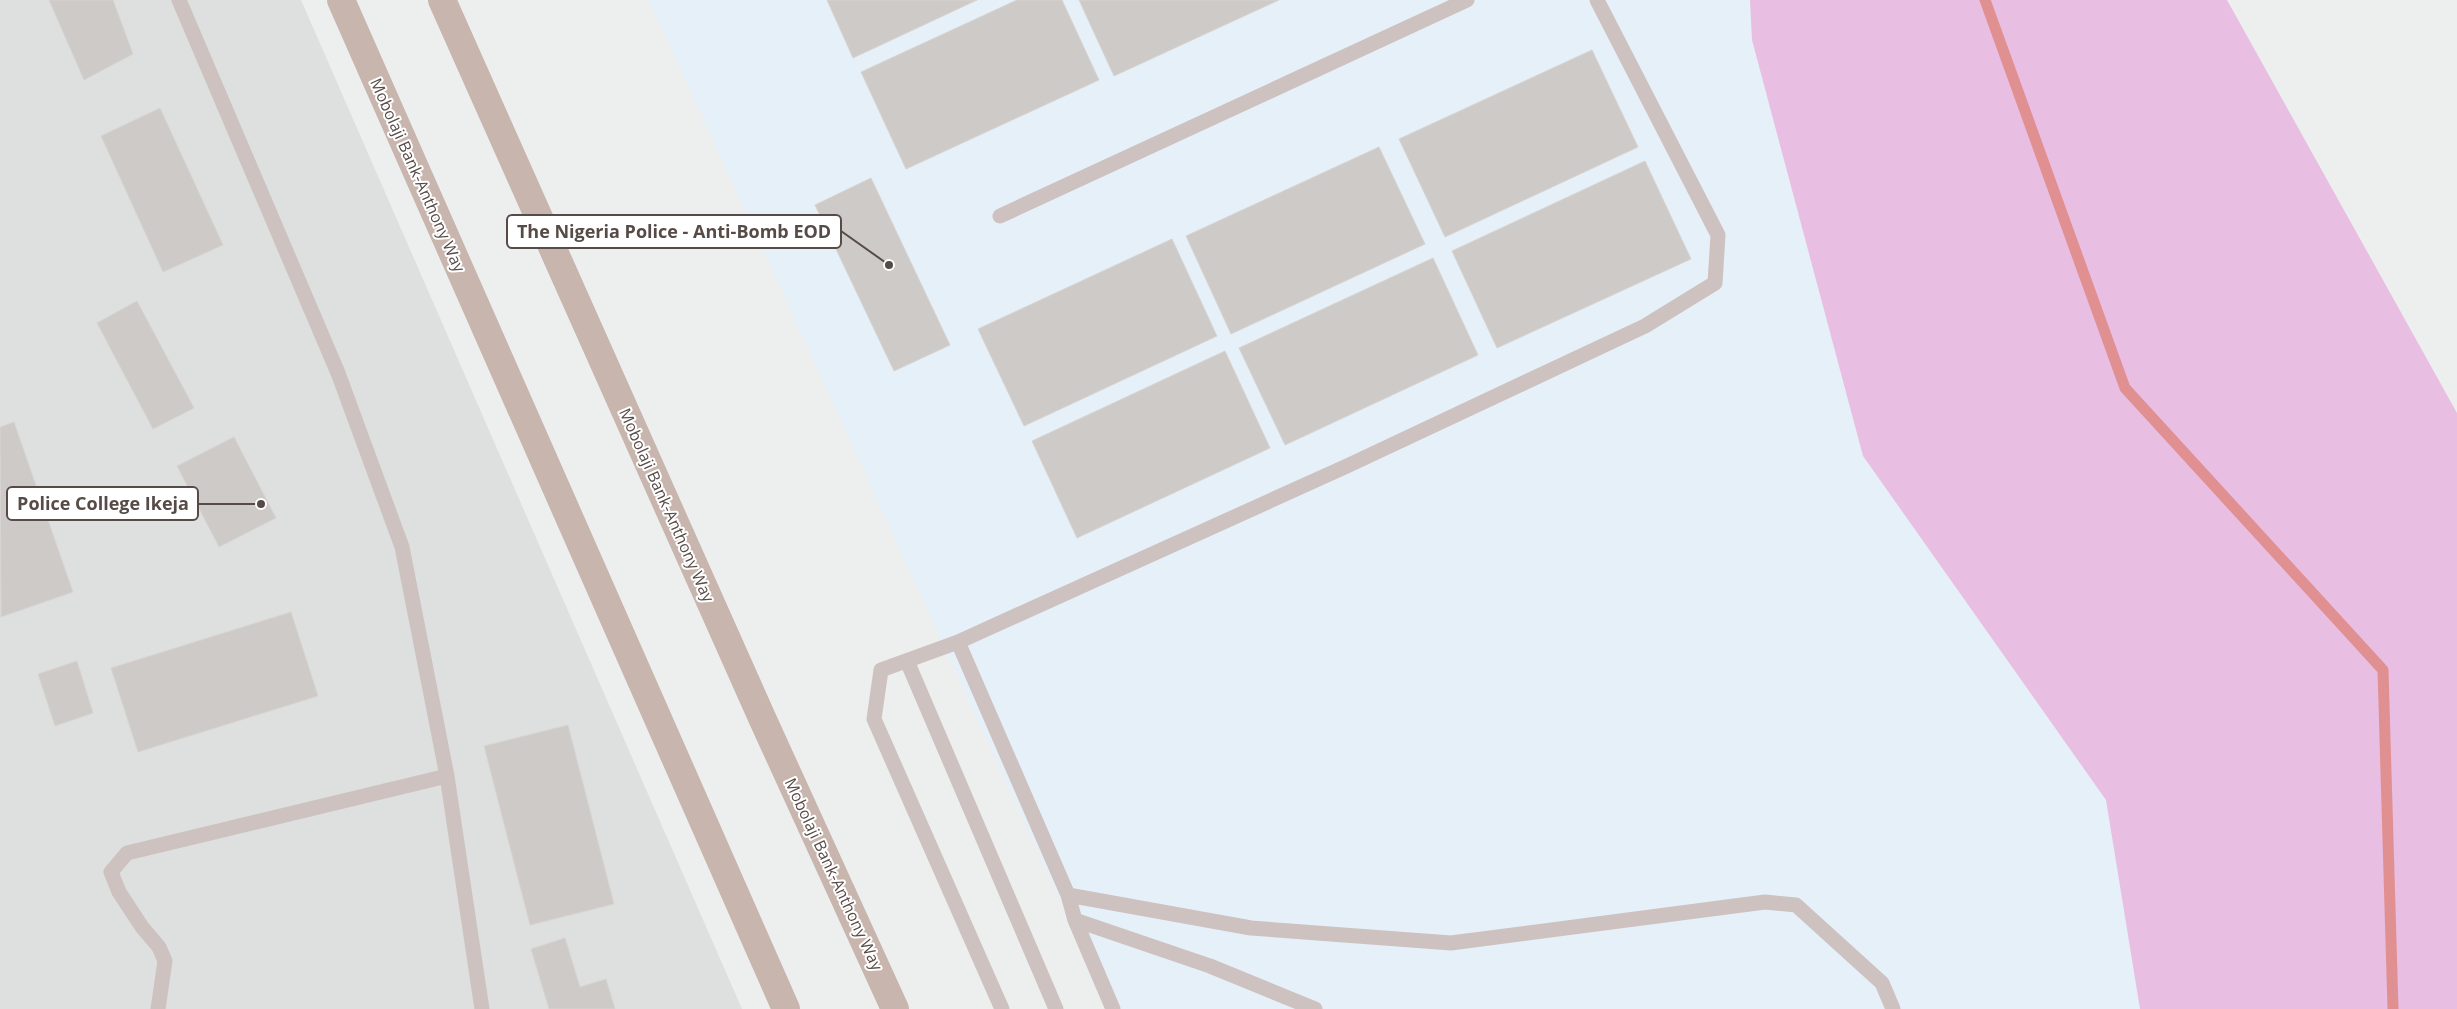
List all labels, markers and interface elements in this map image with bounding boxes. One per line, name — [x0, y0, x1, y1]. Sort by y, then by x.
street label: Mobolaji Bank-Anthony Way — [365, 75, 471, 276]
callout: The Nigeria Police - Anti-Bomb EOD — [507, 215, 841, 248]
text: The Nigeria Police - Anti-Bomb EOD — [517, 219, 831, 243]
street label: Mobolaji Bank-Anthony Way — [614, 405, 720, 606]
callout: Police College Ikeja — [7, 487, 198, 520]
text: Police College Ikeja — [17, 491, 189, 515]
street label: Mobolaji Bank-Anthony Way — [780, 774, 889, 975]

